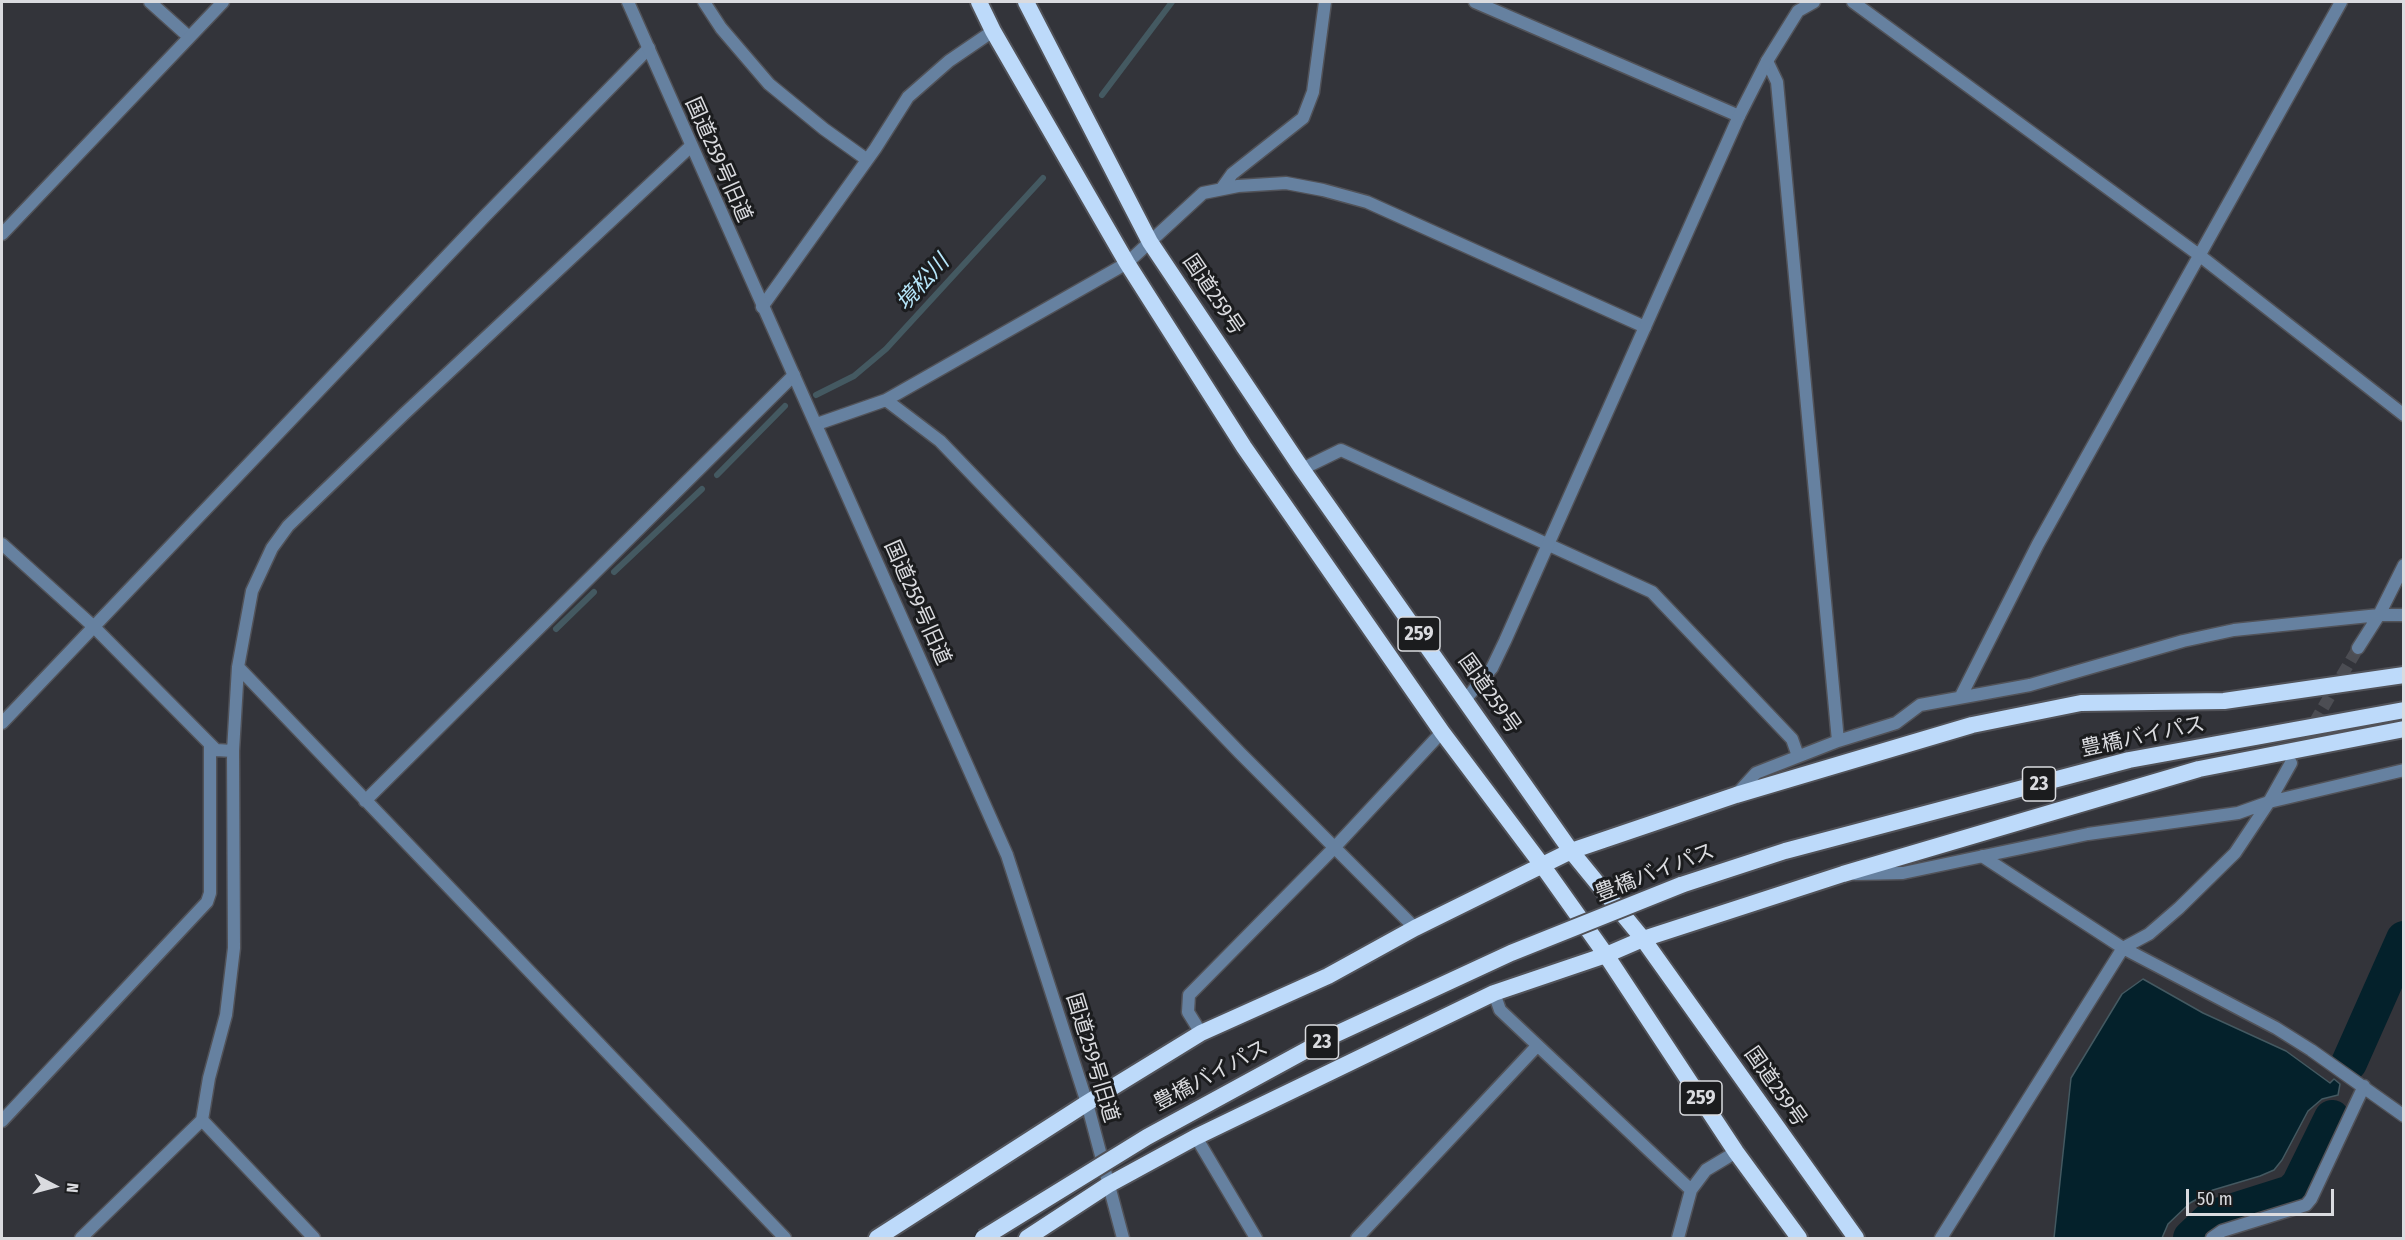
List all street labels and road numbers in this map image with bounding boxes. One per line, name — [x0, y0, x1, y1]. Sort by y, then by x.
street label: 国道259号旧道 — [679, 94, 757, 226]
street label: 国道259号 — [1177, 250, 1249, 340]
street label: 国道259号旧道 — [878, 537, 956, 669]
road number: 259 — [1398, 617, 1440, 651]
street label: 国道259号 — [1452, 649, 1526, 739]
street label: 豊橋バイパス — [2079, 712, 2207, 762]
road number: 23 — [2022, 767, 2056, 801]
street label: 豊橋バイパス — [1592, 839, 1718, 907]
street label: 国道259号旧道 — [1060, 990, 1124, 1126]
road number: 23 — [1306, 1025, 1338, 1059]
street label: 豊橋バイパス — [1149, 1035, 1273, 1117]
street label: 国道259号 — [1738, 1042, 1812, 1132]
road number: 259 — [1680, 1081, 1722, 1115]

